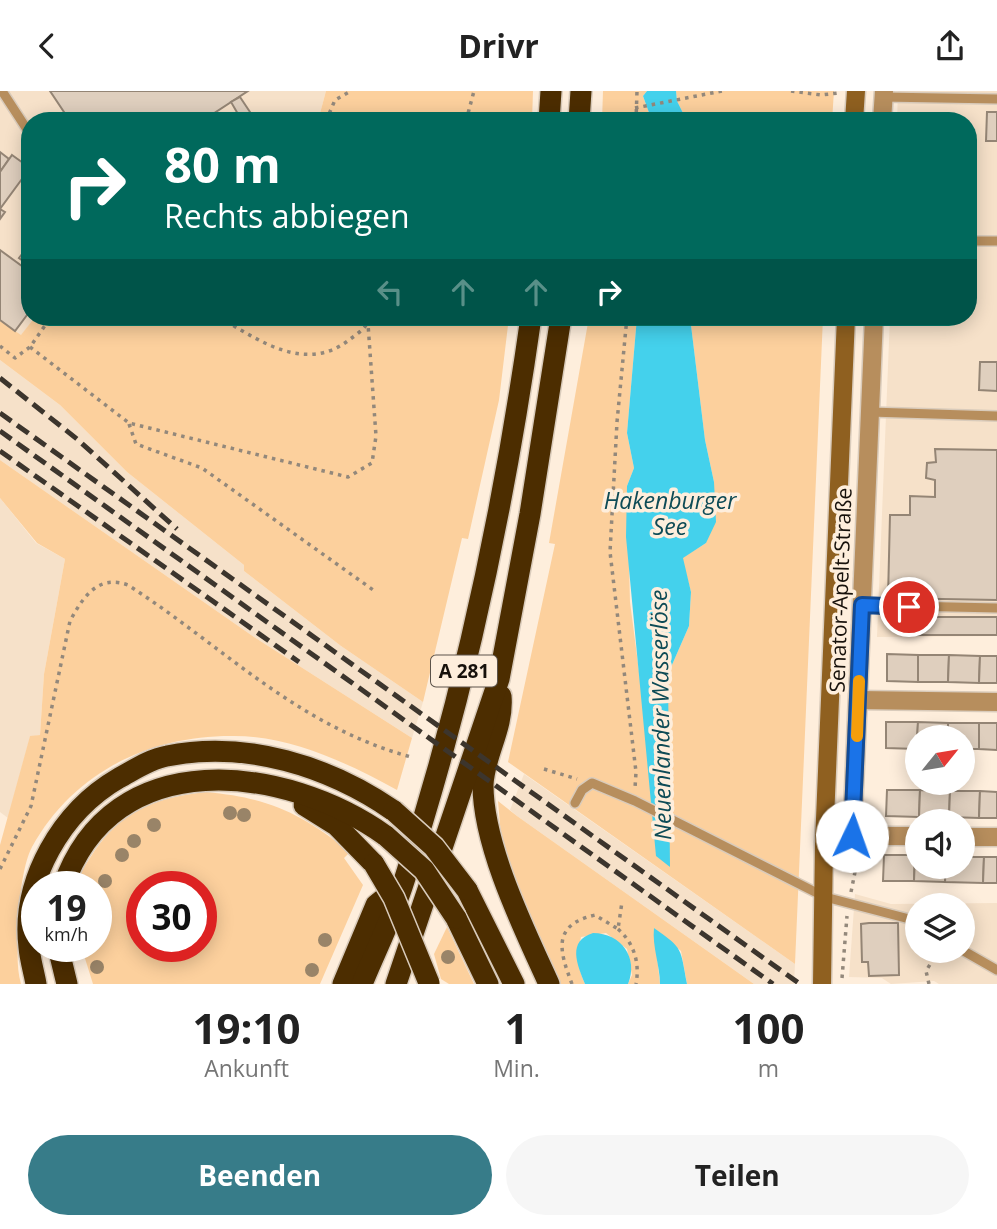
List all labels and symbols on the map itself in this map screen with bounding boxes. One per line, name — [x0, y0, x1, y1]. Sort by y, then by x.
water label: Hakenburger See — [604, 484, 737, 542]
street label: Senator-Apelt-Straße — [822, 487, 858, 693]
pin — [879, 577, 939, 637]
water label: Neuenlander Wasserlöse — [642, 589, 678, 841]
road number: A 281 — [431, 656, 497, 687]
north arrow — [905, 725, 975, 795]
position arrow — [815, 799, 889, 873]
speed limit sign: 30 — [126, 871, 217, 962]

